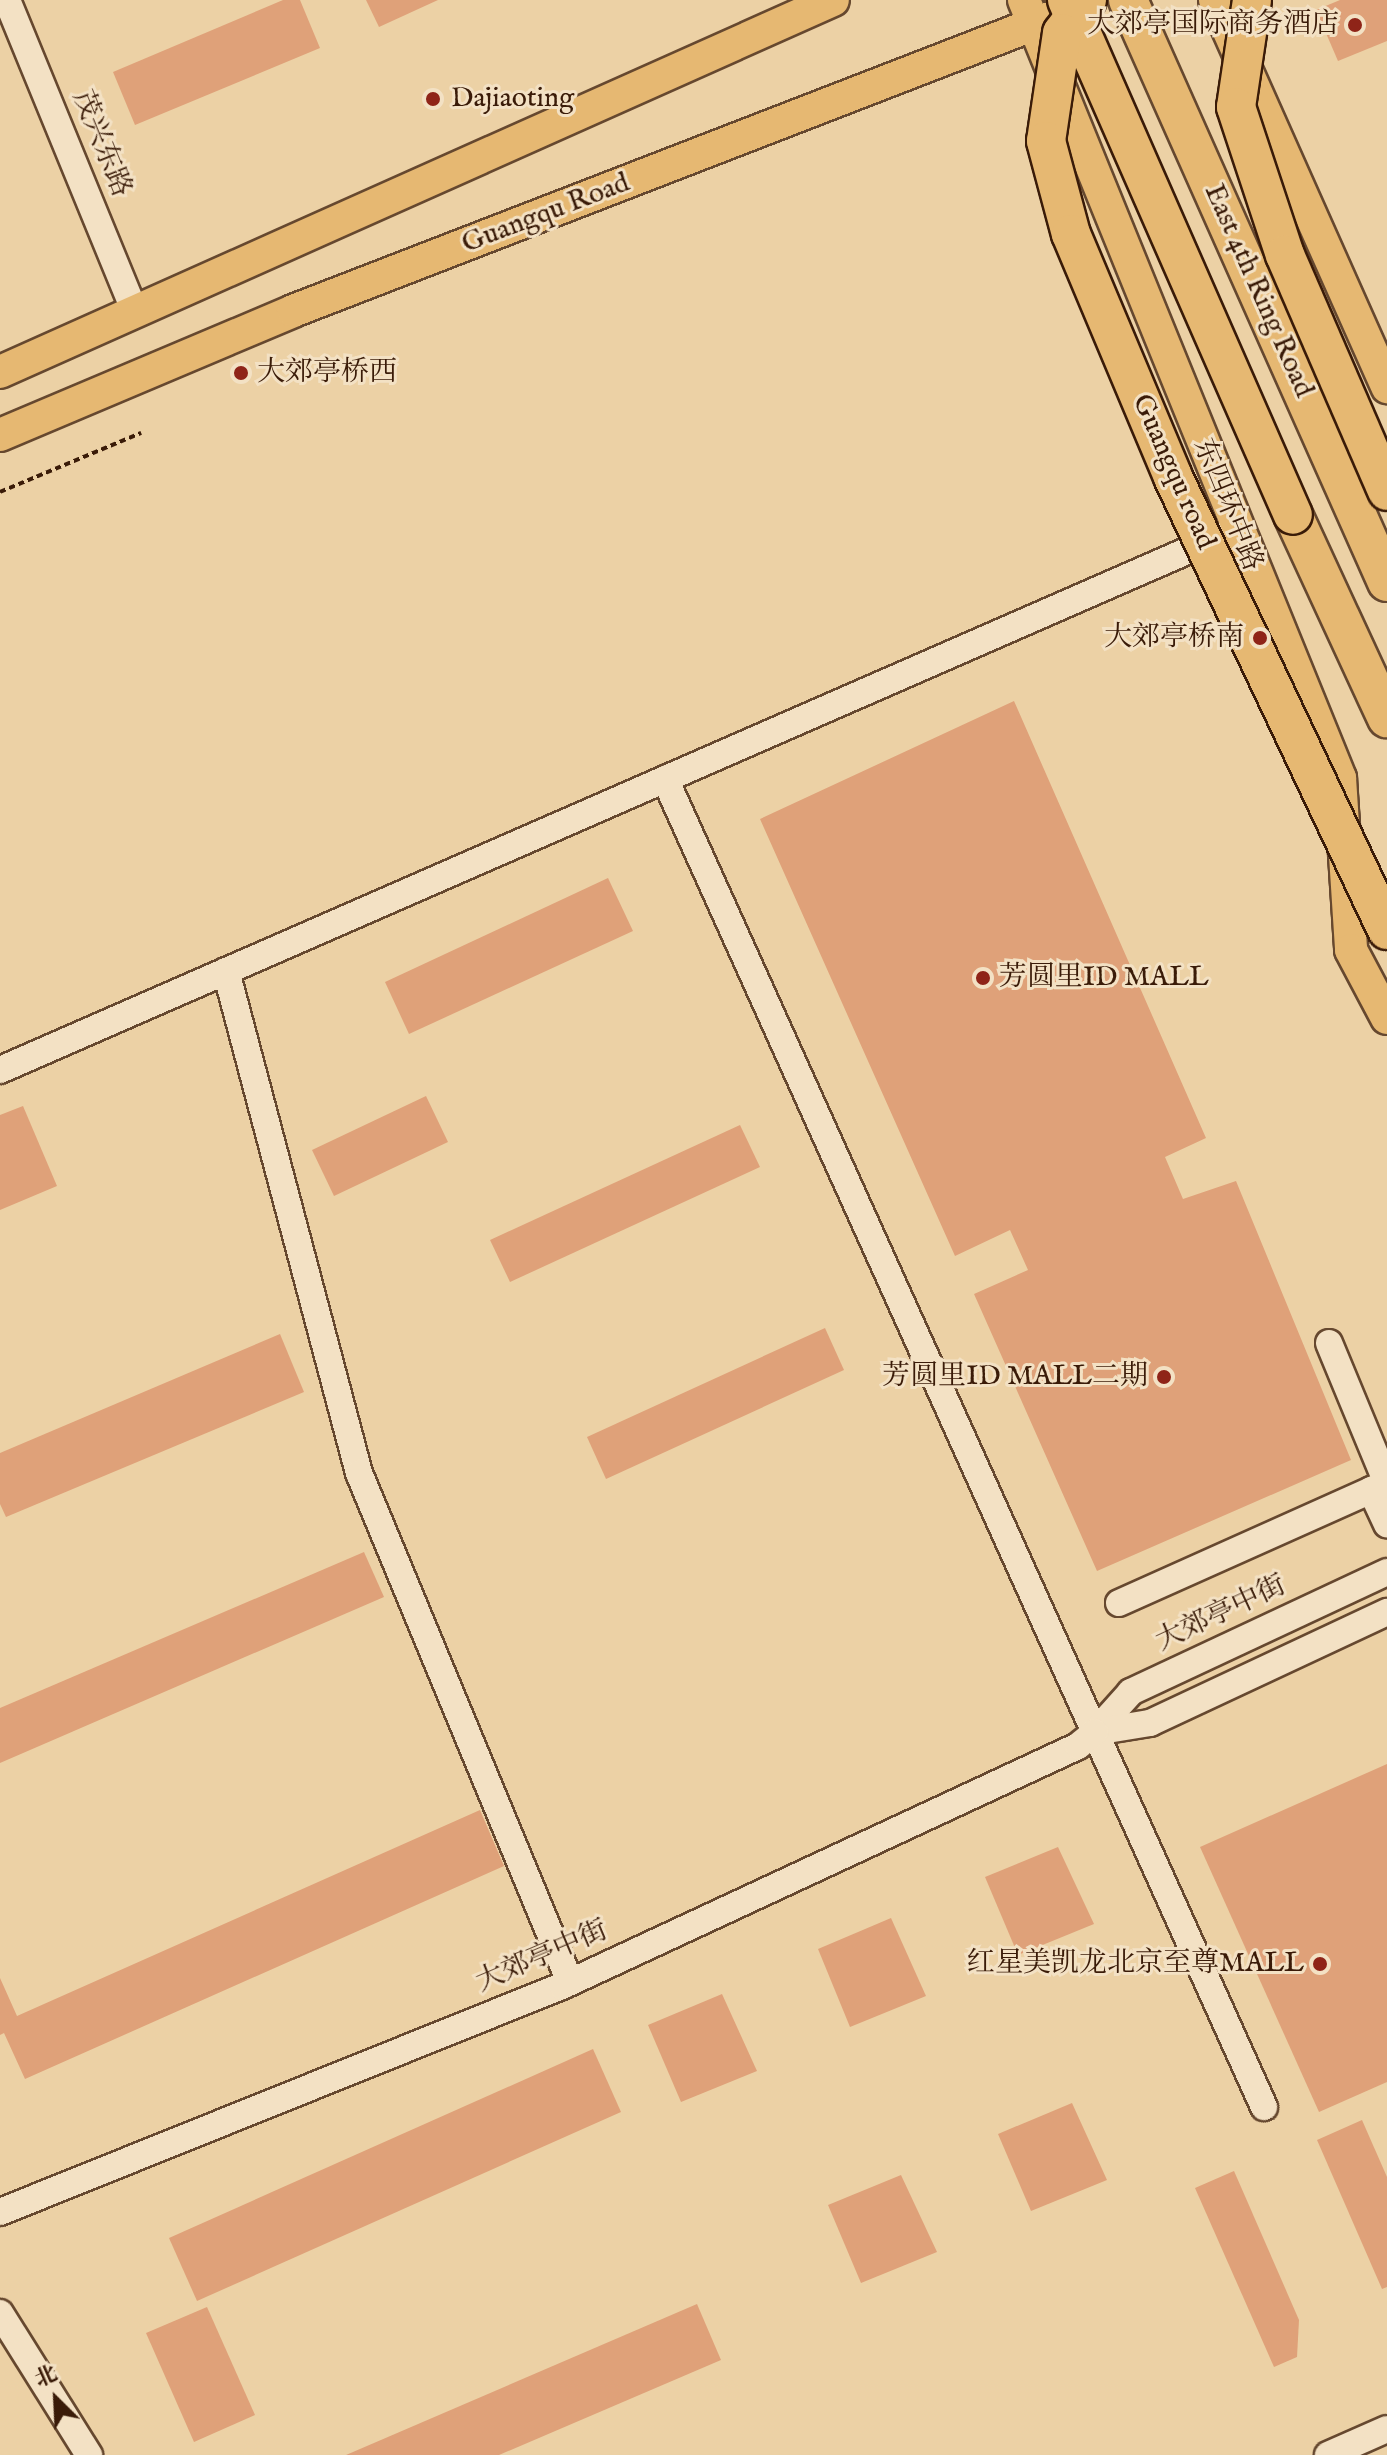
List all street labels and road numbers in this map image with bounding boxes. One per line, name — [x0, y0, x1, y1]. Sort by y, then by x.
street label: 茂兴东路 — [64, 86, 138, 202]
street label: Guangqu Road — [457, 167, 635, 261]
street label: East 4th Ring Road — [1196, 179, 1320, 403]
street label: Guangqu road — [1124, 389, 1222, 555]
street label: 东四环中路 — [1185, 434, 1269, 576]
street label: 大郊亭中街 — [1150, 1569, 1292, 1659]
street label: 大郊亭中街 — [471, 1914, 613, 2000]

